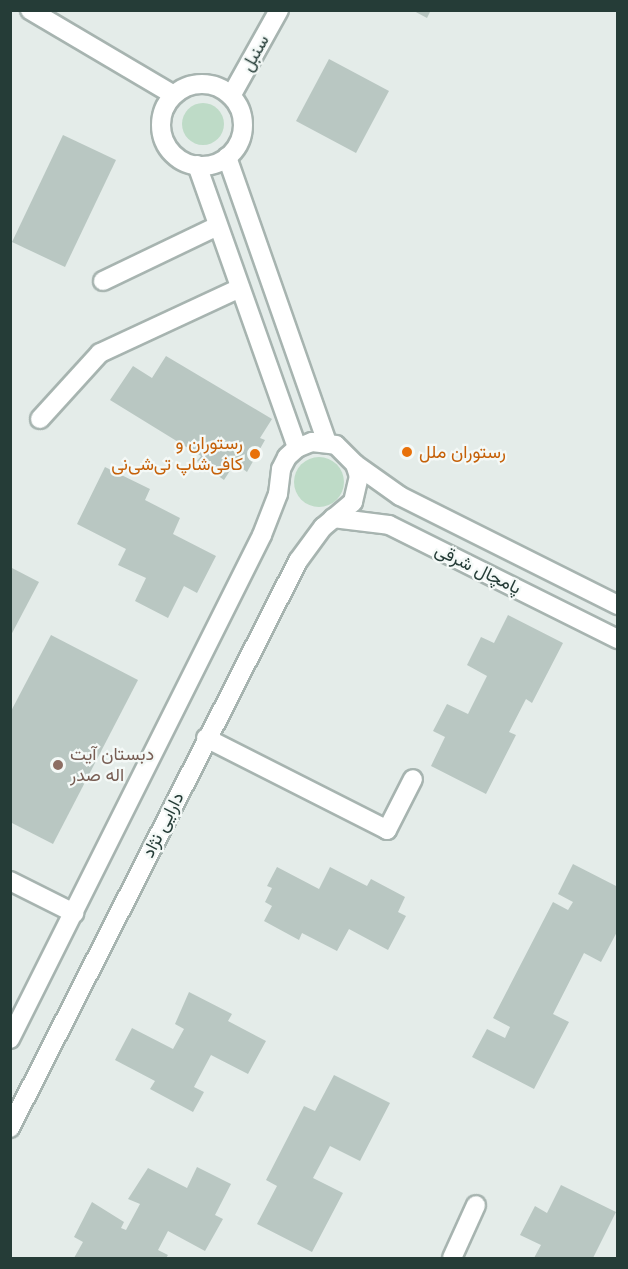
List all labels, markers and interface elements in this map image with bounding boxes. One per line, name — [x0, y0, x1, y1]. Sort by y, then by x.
street label: سنبل — [236, 31, 274, 75]
place label: رستوران و کافی‌شاپ تی‌شی‌نی — [111, 433, 243, 476]
place label: رستوران ملل — [419, 441, 506, 463]
marker: رستوران ملل — [400, 445, 414, 459]
marker: رستوران و کافی‌شاپ تی‌شی‌نی — [248, 447, 262, 461]
street label: پامچال شرقی — [431, 539, 525, 599]
place label: دبستان آیت اله صدر — [70, 744, 154, 786]
marker: دبستان آیت اله صدر — [51, 758, 65, 772]
street label: دارایی نژاد — [137, 789, 189, 861]

